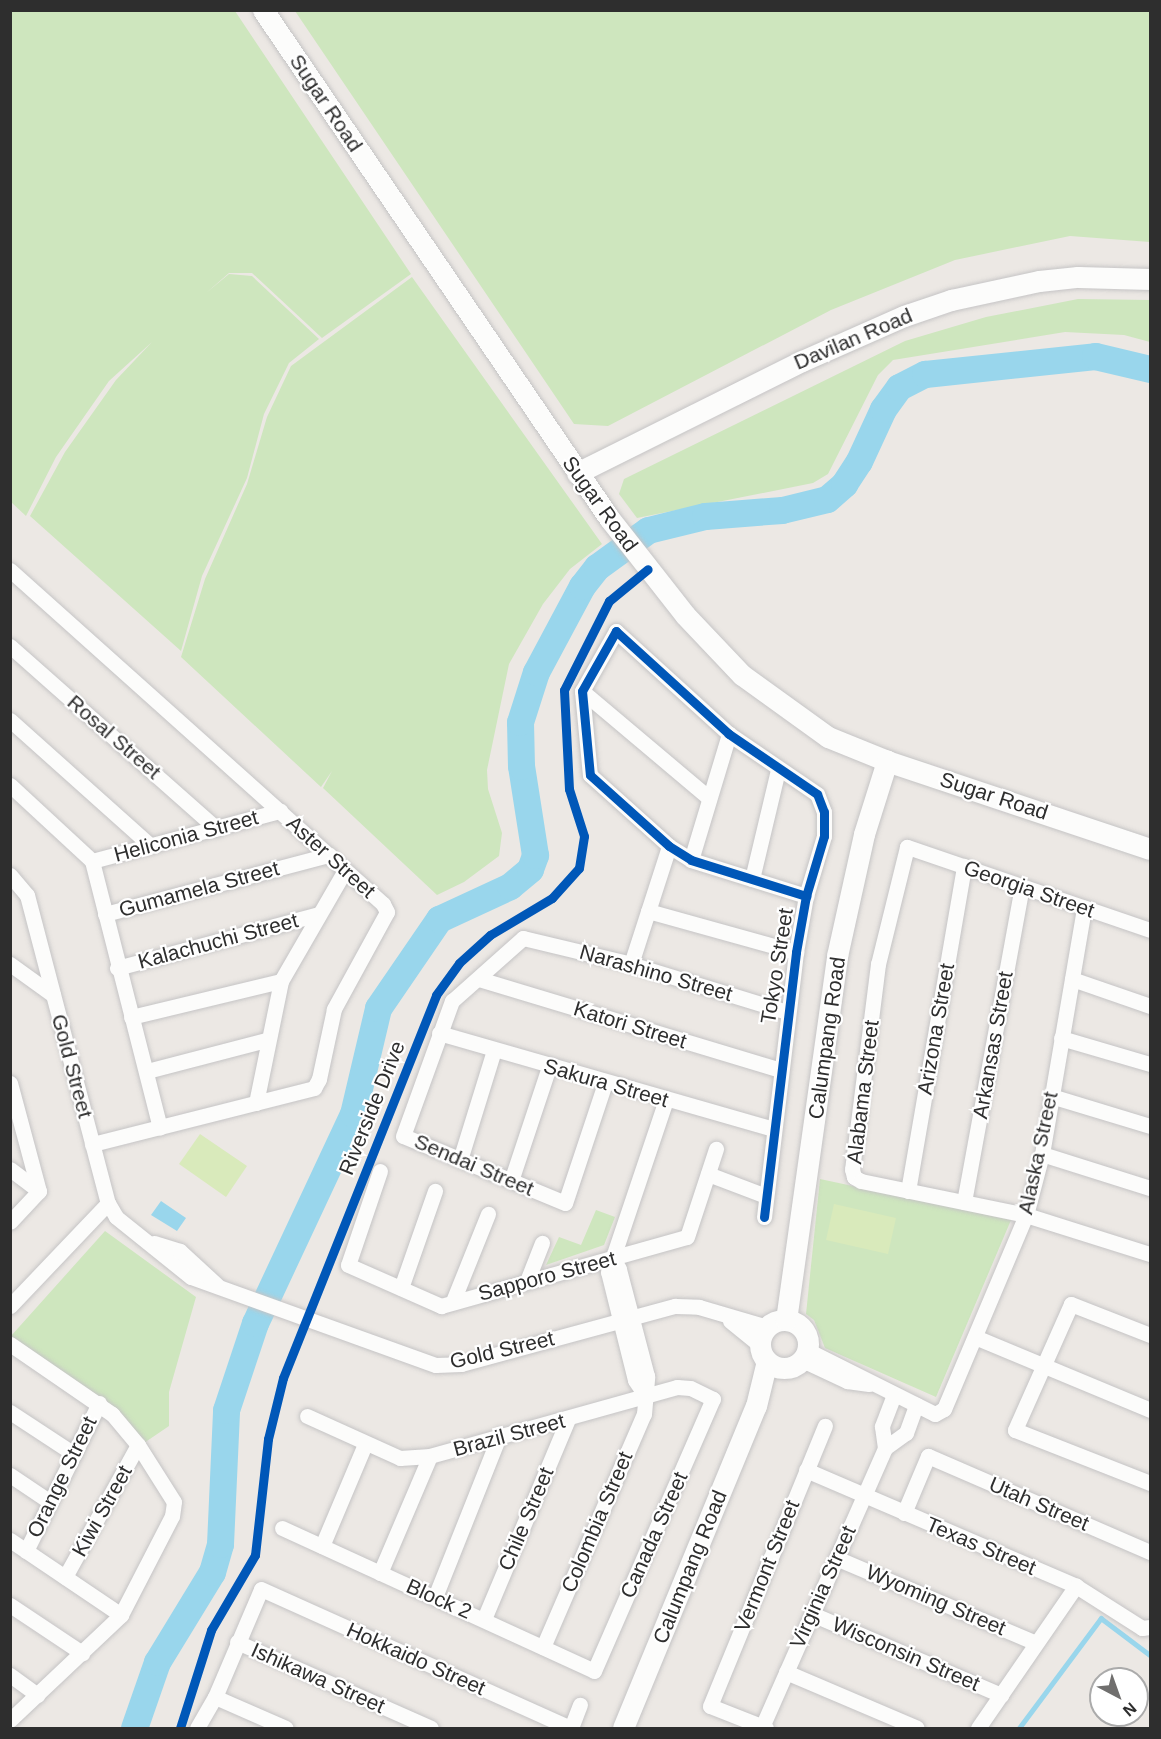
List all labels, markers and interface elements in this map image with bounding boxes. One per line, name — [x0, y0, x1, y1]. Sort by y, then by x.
street label: Sugar Road — [284, 49, 368, 157]
street label: Davilan Road — [790, 303, 916, 375]
street label: Sugar Road — [557, 451, 643, 557]
street label: Rosal Street — [62, 690, 166, 784]
street label: Sugar Road — [937, 767, 1051, 825]
street label: Heliconia Street — [111, 805, 261, 867]
street label: Aster Street — [281, 811, 381, 903]
street label: Georgia Street — [960, 855, 1098, 923]
street label: Gumamela Street — [116, 856, 282, 922]
street label: Tokyo Street — [755, 906, 799, 1026]
street label: Kalachuchi Street — [135, 908, 301, 974]
street label: Narashino Street — [577, 939, 735, 1007]
street label: Calumpang Road — [803, 955, 851, 1121]
street label: Arizona Street — [912, 961, 960, 1097]
street label: Arkansas Street — [968, 969, 1018, 1121]
street label: Katori Street — [571, 996, 689, 1054]
street label: Gold Street — [46, 1011, 98, 1121]
street label: Alabama Street — [842, 1019, 884, 1165]
street label: Riverside Drive — [334, 1037, 410, 1179]
street label: Sakura Street — [541, 1053, 671, 1113]
street label: Alaska Street — [1013, 1089, 1063, 1217]
street label: Sendai Street — [411, 1129, 537, 1201]
street label: Sapporo Street — [476, 1246, 618, 1306]
street label: Gold Street — [447, 1326, 557, 1374]
street label: Brazil Street — [451, 1408, 567, 1462]
street label: Orange Street — [22, 1412, 102, 1542]
street label: Colombia Street — [556, 1448, 638, 1596]
street label: Kiwi Street — [67, 1461, 137, 1561]
street label: Chile Street — [493, 1464, 559, 1574]
street label: Canada Street — [615, 1468, 693, 1602]
street label: Utah Street — [985, 1472, 1093, 1536]
street label: Calumpang Road — [648, 1487, 732, 1647]
street label: Vermont Street — [729, 1496, 805, 1636]
street label: Texas Street — [922, 1512, 1040, 1580]
street label: Virginia Street — [785, 1522, 861, 1652]
street label: Wyoming Street — [862, 1559, 1010, 1641]
street label: Block 2 — [402, 1573, 476, 1625]
street label: Wisconsin Street — [829, 1612, 983, 1696]
street label: Hokkaido Street — [343, 1617, 489, 1701]
street label: Ishikawa Street — [247, 1637, 389, 1719]
north arrow — [1089, 1667, 1149, 1727]
text: N — [1120, 1699, 1140, 1720]

